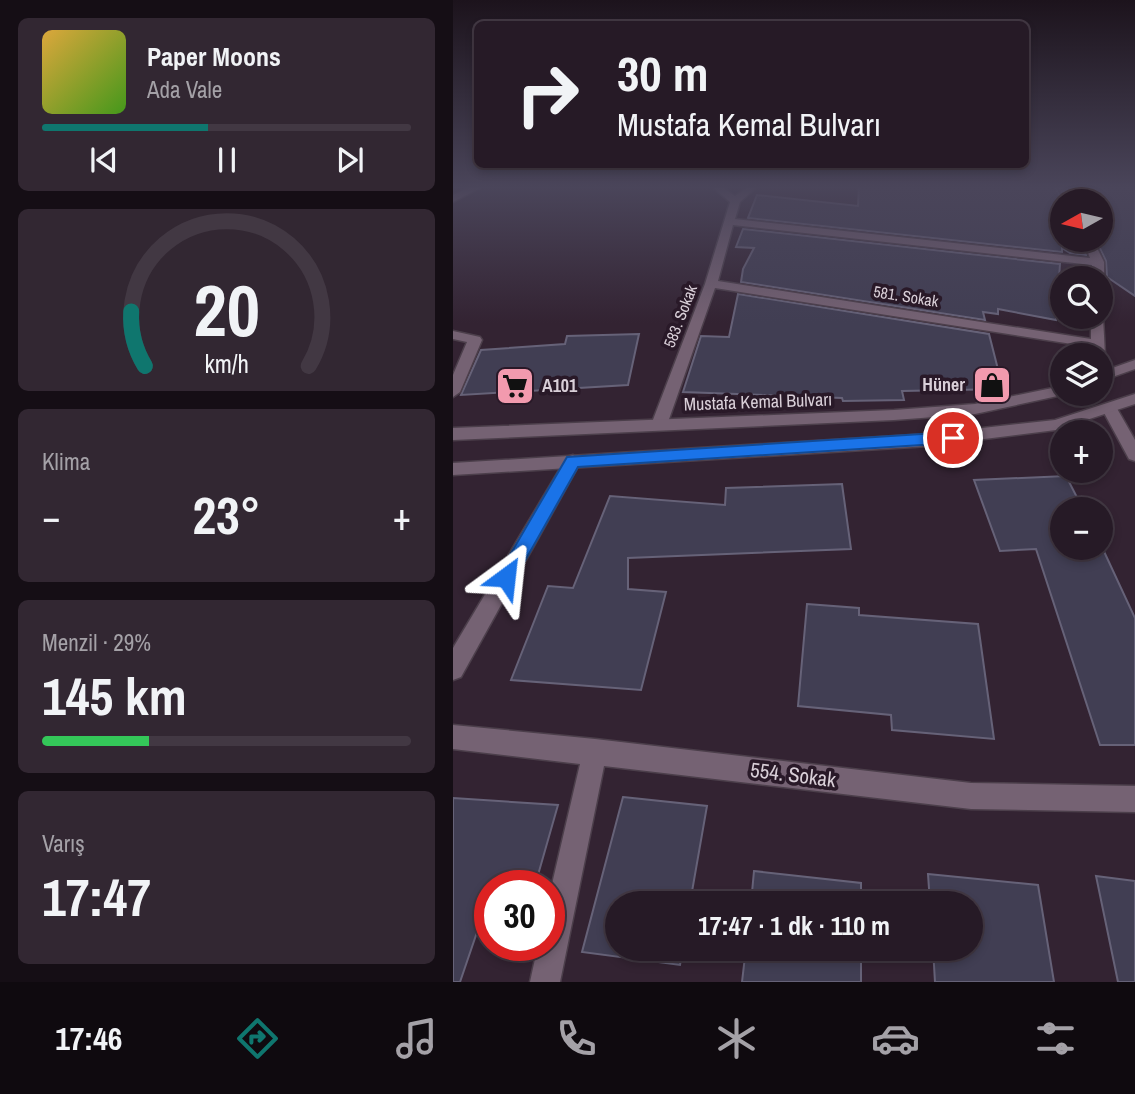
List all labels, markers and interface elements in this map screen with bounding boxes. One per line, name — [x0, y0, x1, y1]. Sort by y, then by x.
text: Paper Moons — [147, 39, 281, 74]
text: 30 m — [617, 40, 709, 106]
icon: right — [502, 49, 593, 140]
text: Ada Vale — [147, 74, 222, 105]
text: Mustafa Kemal Bulvarı — [617, 103, 881, 146]
icon: previous — [85, 141, 123, 179]
icon: pause — [208, 141, 246, 179]
icon: next — [331, 141, 369, 179]
north arrow — [1050, 189, 1113, 252]
map controls — [1050, 189, 1113, 560]
text: 20 — [193, 261, 260, 359]
button: search — [1050, 266, 1113, 329]
street label: 581. Sokak — [872, 280, 941, 312]
street label: 583. Sokak — [658, 281, 702, 351]
button: layers — [1050, 343, 1113, 406]
text: km/h — [204, 347, 249, 381]
shop icon: Hüner — [971, 364, 1013, 406]
supermarket icon: A101 — [494, 365, 536, 407]
place label: Hüner — [922, 372, 965, 397]
place label: A101 — [542, 373, 578, 398]
street label: Mustafa Kemal Bulvarı — [683, 386, 833, 417]
pin — [923, 408, 983, 468]
icon: arrive — [934, 419, 972, 457]
button: + — [1050, 420, 1113, 483]
text: Klima — [42, 446, 90, 477]
text: 23° — [192, 480, 261, 550]
text: − — [42, 491, 60, 542]
text: + — [393, 491, 411, 542]
button: − — [1050, 497, 1113, 560]
position arrow — [469, 540, 543, 614]
text: Menzil · 29% — [42, 627, 151, 658]
text: 145 km — [42, 661, 187, 731]
street label: 554. Sokak — [749, 755, 838, 794]
text: Varış — [42, 828, 85, 859]
text: 17:47 — [42, 862, 151, 932]
speed limit sign: 30 — [474, 870, 565, 961]
text: 17:47 · 1 dk · 110 m — [698, 908, 890, 943]
icon: directions — [233, 1014, 282, 1063]
icon: music — [392, 1014, 441, 1063]
icon: phone — [552, 1014, 601, 1063]
icon: climate — [712, 1014, 761, 1063]
icon: car — [871, 1014, 920, 1063]
icon: filters — [1031, 1014, 1080, 1063]
text: 17:46 — [55, 1017, 122, 1060]

